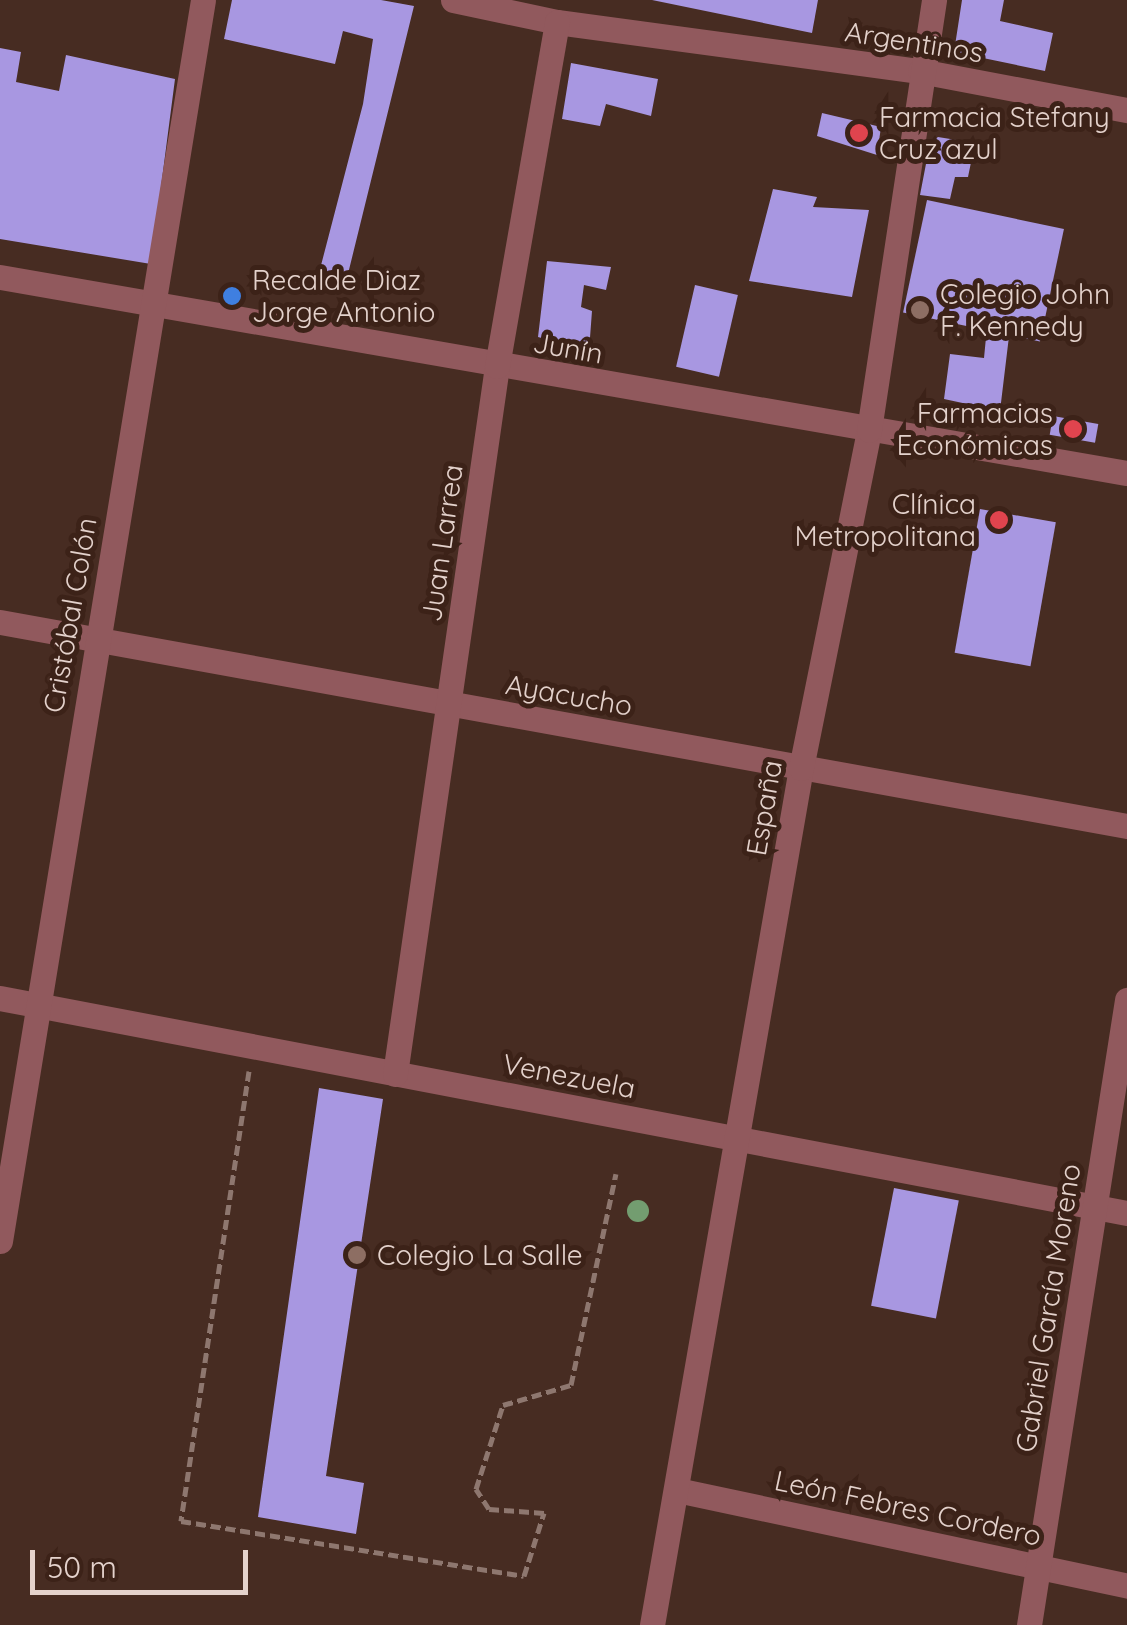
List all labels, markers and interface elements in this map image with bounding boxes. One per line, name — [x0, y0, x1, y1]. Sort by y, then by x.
street label: Argentinos — [843, 15, 985, 69]
place label: Farmacia Stefany Cruz azul — [879, 100, 1110, 166]
marker: Farmacia Stefany Cruz azul — [848, 122, 870, 144]
place label: Recalde Diaz Jorge Antonio — [252, 263, 435, 329]
place label: Colegio John F. Kennedy — [940, 277, 1110, 343]
marker: Recalde Diaz Jorge Antonio — [221, 285, 243, 307]
marker: Colegio John F. Kennedy — [909, 299, 931, 321]
street label: Junín — [530, 325, 606, 371]
place label: Farmacias Económicas — [897, 396, 1053, 462]
marker: Farmacias Económicas — [1062, 418, 1084, 440]
street label: Juan Larrea — [414, 462, 470, 624]
place label: Clínica Metropolitana — [795, 487, 976, 553]
marker: Clínica Metropolitana — [986, 507, 1012, 533]
street label: Cristóbal Colón — [36, 515, 104, 715]
street label: Ayacucho — [503, 667, 635, 723]
street label: España — [739, 758, 789, 858]
street label: Venezuela — [500, 1047, 638, 1105]
street label: Gabriel García Moreno — [1009, 1161, 1087, 1455]
place label: Colegio La Salle — [377, 1238, 583, 1272]
marker: Colegio La Salle — [346, 1244, 368, 1266]
street label: León Febres Cordero — [772, 1463, 1044, 1553]
scale bar — [35, 1530, 252, 1592]
text: 50 m — [47, 1548, 117, 1586]

